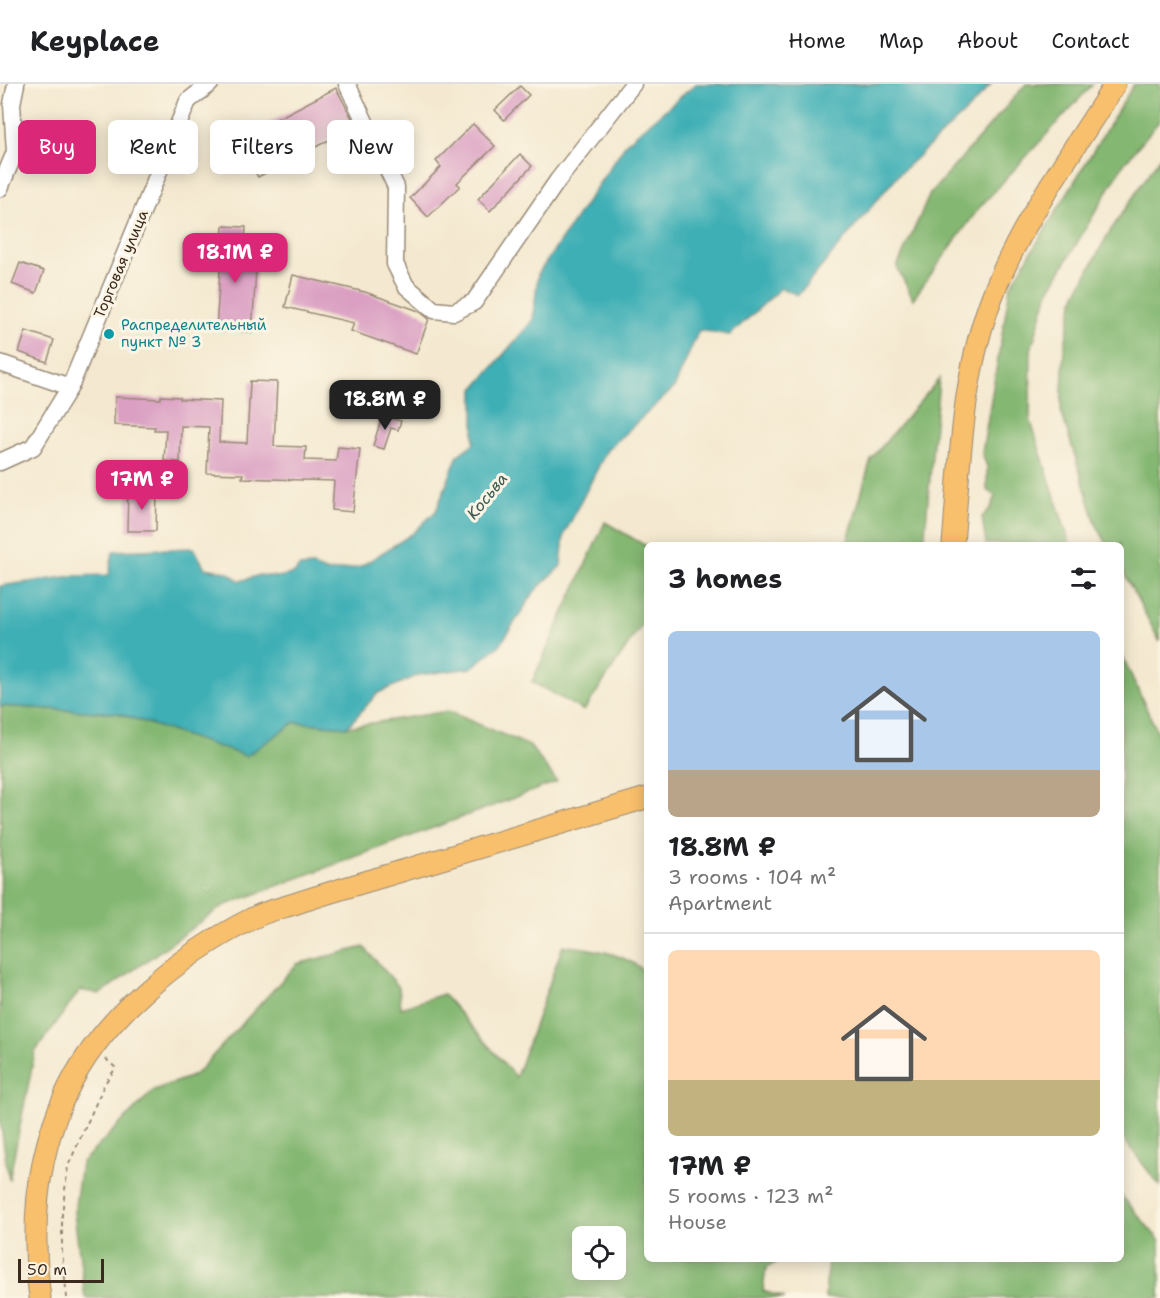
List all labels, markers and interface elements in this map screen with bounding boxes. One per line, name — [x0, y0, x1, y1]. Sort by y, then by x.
text: Keyplace — [30, 22, 160, 60]
text: Home — [788, 27, 846, 55]
text: Map — [879, 27, 924, 55]
text: About — [957, 27, 1018, 55]
text: Contact — [1051, 27, 1130, 55]
chip: Buy — [18, 120, 96, 174]
chip: Rent — [108, 120, 198, 174]
chip: Filters — [210, 120, 315, 174]
chip: New — [327, 120, 414, 174]
street label: Торговая улица — [89, 206, 153, 321]
pin: 18.1M ₽ — [180, 233, 290, 284]
text: 18.1M ₽ — [197, 239, 273, 265]
place label: Распределительный пункт № 3 — [121, 315, 267, 352]
marker: Распределительный пункт № 3 — [102, 327, 116, 341]
pin: 18.8M ₽ — [330, 380, 440, 431]
text: 18.8M ₽ — [343, 386, 427, 412]
pin: 17M ₽ — [100, 460, 184, 511]
text: 17M ₽ — [110, 466, 174, 492]
water label: Косьва — [462, 468, 512, 524]
text: 3 homes — [668, 561, 782, 596]
icon: filters — [1067, 562, 1100, 595]
icon: home — [830, 670, 938, 778]
text: 18.8M ₽ — [668, 829, 776, 864]
text: 3 rooms · 104 m² — [668, 864, 836, 890]
text: Apartment — [668, 890, 772, 916]
icon: home — [830, 989, 938, 1097]
text: 17M ₽ — [668, 1148, 751, 1183]
text: 5 rooms · 123 m² — [668, 1183, 834, 1209]
text: House — [668, 1209, 727, 1235]
map controls — [572, 1226, 626, 1280]
button: locate — [572, 1226, 626, 1280]
scale bar — [18, 1256, 104, 1284]
text: 50 m — [27, 1259, 67, 1280]

